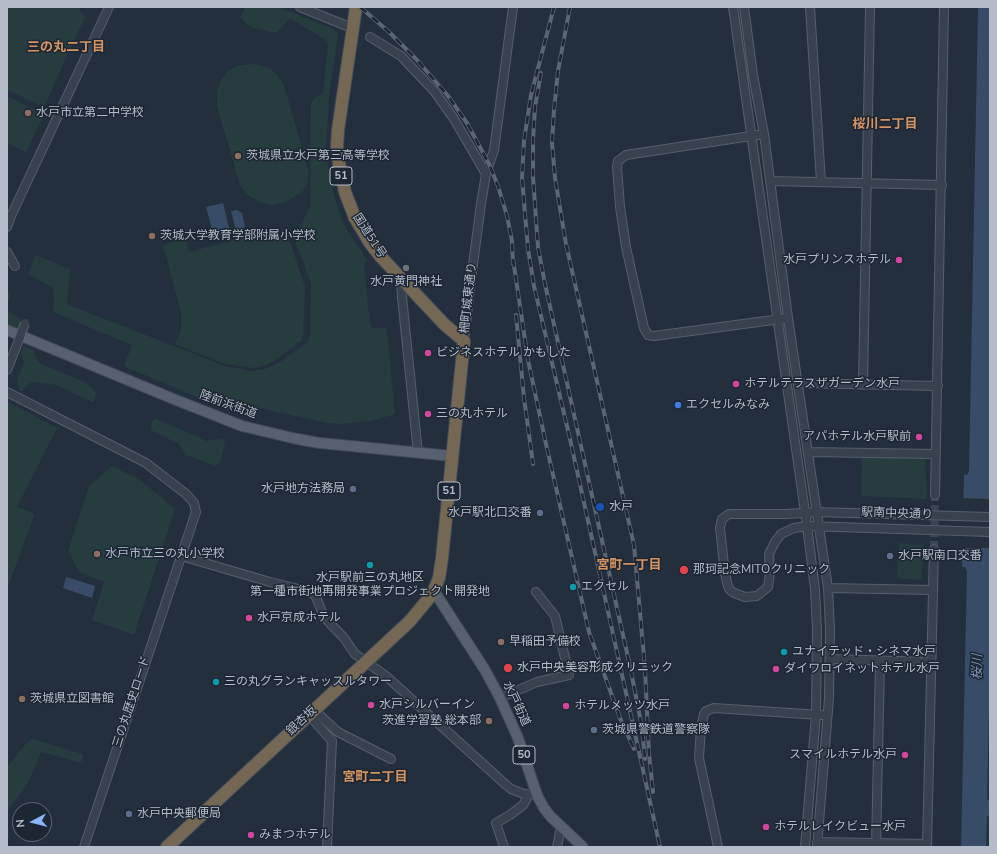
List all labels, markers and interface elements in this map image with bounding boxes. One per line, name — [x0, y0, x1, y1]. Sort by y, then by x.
district label: 三の丸二丁目 — [27, 40, 105, 56]
place label: 水戸市立第二中学校 — [36, 106, 144, 120]
marker: 水戸市立第二中学校 — [23, 108, 33, 118]
district label: 桜川二丁目 — [853, 117, 917, 133]
place label: 茨城県立水戸第三高等学校 — [246, 149, 390, 163]
marker: 茨城県立水戸第三高等学校 — [233, 151, 243, 161]
road number: 51 — [330, 167, 352, 185]
street label: 国道51号 — [349, 211, 389, 261]
place label: 茨城大学教育学部附属小学校 — [160, 229, 316, 243]
marker: 茨城大学教育学部附属小学校 — [147, 231, 157, 241]
place label: 水戸プリンスホテル — [783, 253, 891, 267]
marker: 水戸プリンスホテル — [894, 255, 904, 265]
street label: 柵町城東通り — [458, 261, 480, 335]
marker: 水戸黄門神社 — [401, 263, 411, 273]
place label: 水戸黄門神社 — [370, 275, 442, 289]
place label: ビジネスホテル かもした — [436, 346, 571, 360]
marker: ビジネスホテル かもした — [423, 348, 433, 358]
place label: ホテルテラスザガーデン水戸 — [744, 377, 900, 391]
marker: ホテルテラスザガーデン水戸 — [731, 379, 741, 389]
street label: 陸前浜街道 — [197, 388, 259, 422]
place label: エクセルみなみ — [686, 398, 770, 412]
marker: エクセルみなみ — [673, 400, 683, 410]
place label: 三の丸ホテル — [436, 407, 508, 421]
marker: 三の丸ホテル — [423, 409, 433, 419]
place label: アパホテル水戸駅前 — [803, 430, 911, 444]
marker: アパホテル水戸駅前 — [914, 432, 924, 442]
place label: 水戸地方法務局 — [261, 482, 345, 496]
road number: 51 — [438, 482, 460, 500]
marker: 水戸地方法務局 — [348, 484, 358, 494]
place label: 水戸 — [609, 500, 633, 514]
marker: 水戸 — [594, 501, 606, 513]
place label: 水戸駅北口交番 — [448, 506, 532, 520]
street label: 駅南中央通り — [861, 506, 933, 522]
marker: 水戸駅北口交番 — [535, 508, 545, 518]
place label: 水戸市立三の丸小学校 — [105, 547, 225, 561]
marker: 水戸市立三の丸小学校 — [92, 549, 102, 559]
place label: 水戸駅南口交番 — [898, 549, 982, 563]
marker: 水戸駅南口交番 — [885, 551, 895, 561]
district label: 宮町一丁目 — [597, 558, 661, 574]
marker: ⽔⼾駅前三の丸地区 第⼀種市街地再開発事業プロジェクト開発地 — [365, 560, 375, 570]
place label: 那珂記念MITOクリニック — [693, 563, 830, 577]
marker: 那珂記念MITOクリニック — [678, 564, 690, 576]
place label: ⽔⼾駅前三の丸地区 第⼀種市街地再開発事業プロジェクト開発地 — [250, 571, 490, 599]
place label: エクセル — [581, 580, 629, 594]
marker: エクセル — [568, 582, 578, 592]
place label: 水戸京成ホテル — [257, 611, 341, 625]
marker: 水戸京成ホテル — [244, 613, 254, 623]
place label: 早稲田予備校 — [509, 635, 581, 649]
marker: 早稲田予備校 — [496, 637, 506, 647]
place label: ユナイテッド・シネマ水戸 — [792, 645, 936, 659]
marker: ユナイテッド・シネマ水戸 — [779, 647, 789, 657]
street label: 三の丸歴史ロード — [110, 654, 154, 750]
water label: 桜川 — [970, 654, 986, 680]
place label: 水戸中央美容形成クリニック — [517, 661, 673, 675]
marker: 水戸中央美容形成クリニック — [502, 662, 514, 674]
place label: ダイワロイネットホテル水戸 — [784, 662, 940, 676]
marker: ダイワロイネットホテル水戸 — [771, 664, 781, 674]
place label: 三の丸グランキャッスルタワー — [224, 675, 392, 689]
marker: 三の丸グランキャッスルタワー — [211, 677, 221, 687]
street label: 水戸街道 — [499, 679, 533, 729]
place label: 茨城県立図書館 — [30, 692, 114, 706]
marker: 茨城県立図書館 — [17, 694, 27, 704]
place label: 水戸シルバーイン — [379, 698, 475, 712]
place label: ホテルメッツ水戸 — [574, 699, 670, 713]
marker: 水戸シルバーイン — [366, 700, 376, 710]
marker: ホテルメッツ水戸 — [561, 701, 571, 711]
street label: 銀杏坂 — [284, 703, 320, 739]
place label: 茨進学習塾 総本部 — [382, 714, 481, 728]
marker: 茨進学習塾 総本部 — [484, 716, 494, 726]
place label: 茨城県警鉄道警察隊 — [602, 723, 710, 737]
marker: 茨城県警鉄道警察隊 — [589, 725, 599, 735]
road number: 50 — [513, 746, 535, 764]
place label: スマイルホテル水戸 — [789, 748, 897, 762]
marker: スマイルホテル水戸 — [900, 750, 910, 760]
district label: 宮町二丁目 — [343, 770, 407, 786]
north arrow — [12, 802, 52, 842]
place label: 水戸中央郵便局 — [137, 807, 221, 821]
marker: 水戸中央郵便局 — [124, 809, 134, 819]
text: N — [13, 818, 29, 828]
place label: ホテルレイクビュー水戸 — [774, 820, 906, 834]
marker: ホテルレイクビュー水戸 — [761, 822, 771, 832]
place label: みまつホテル — [259, 828, 331, 842]
marker: みまつホテル — [246, 830, 256, 840]

